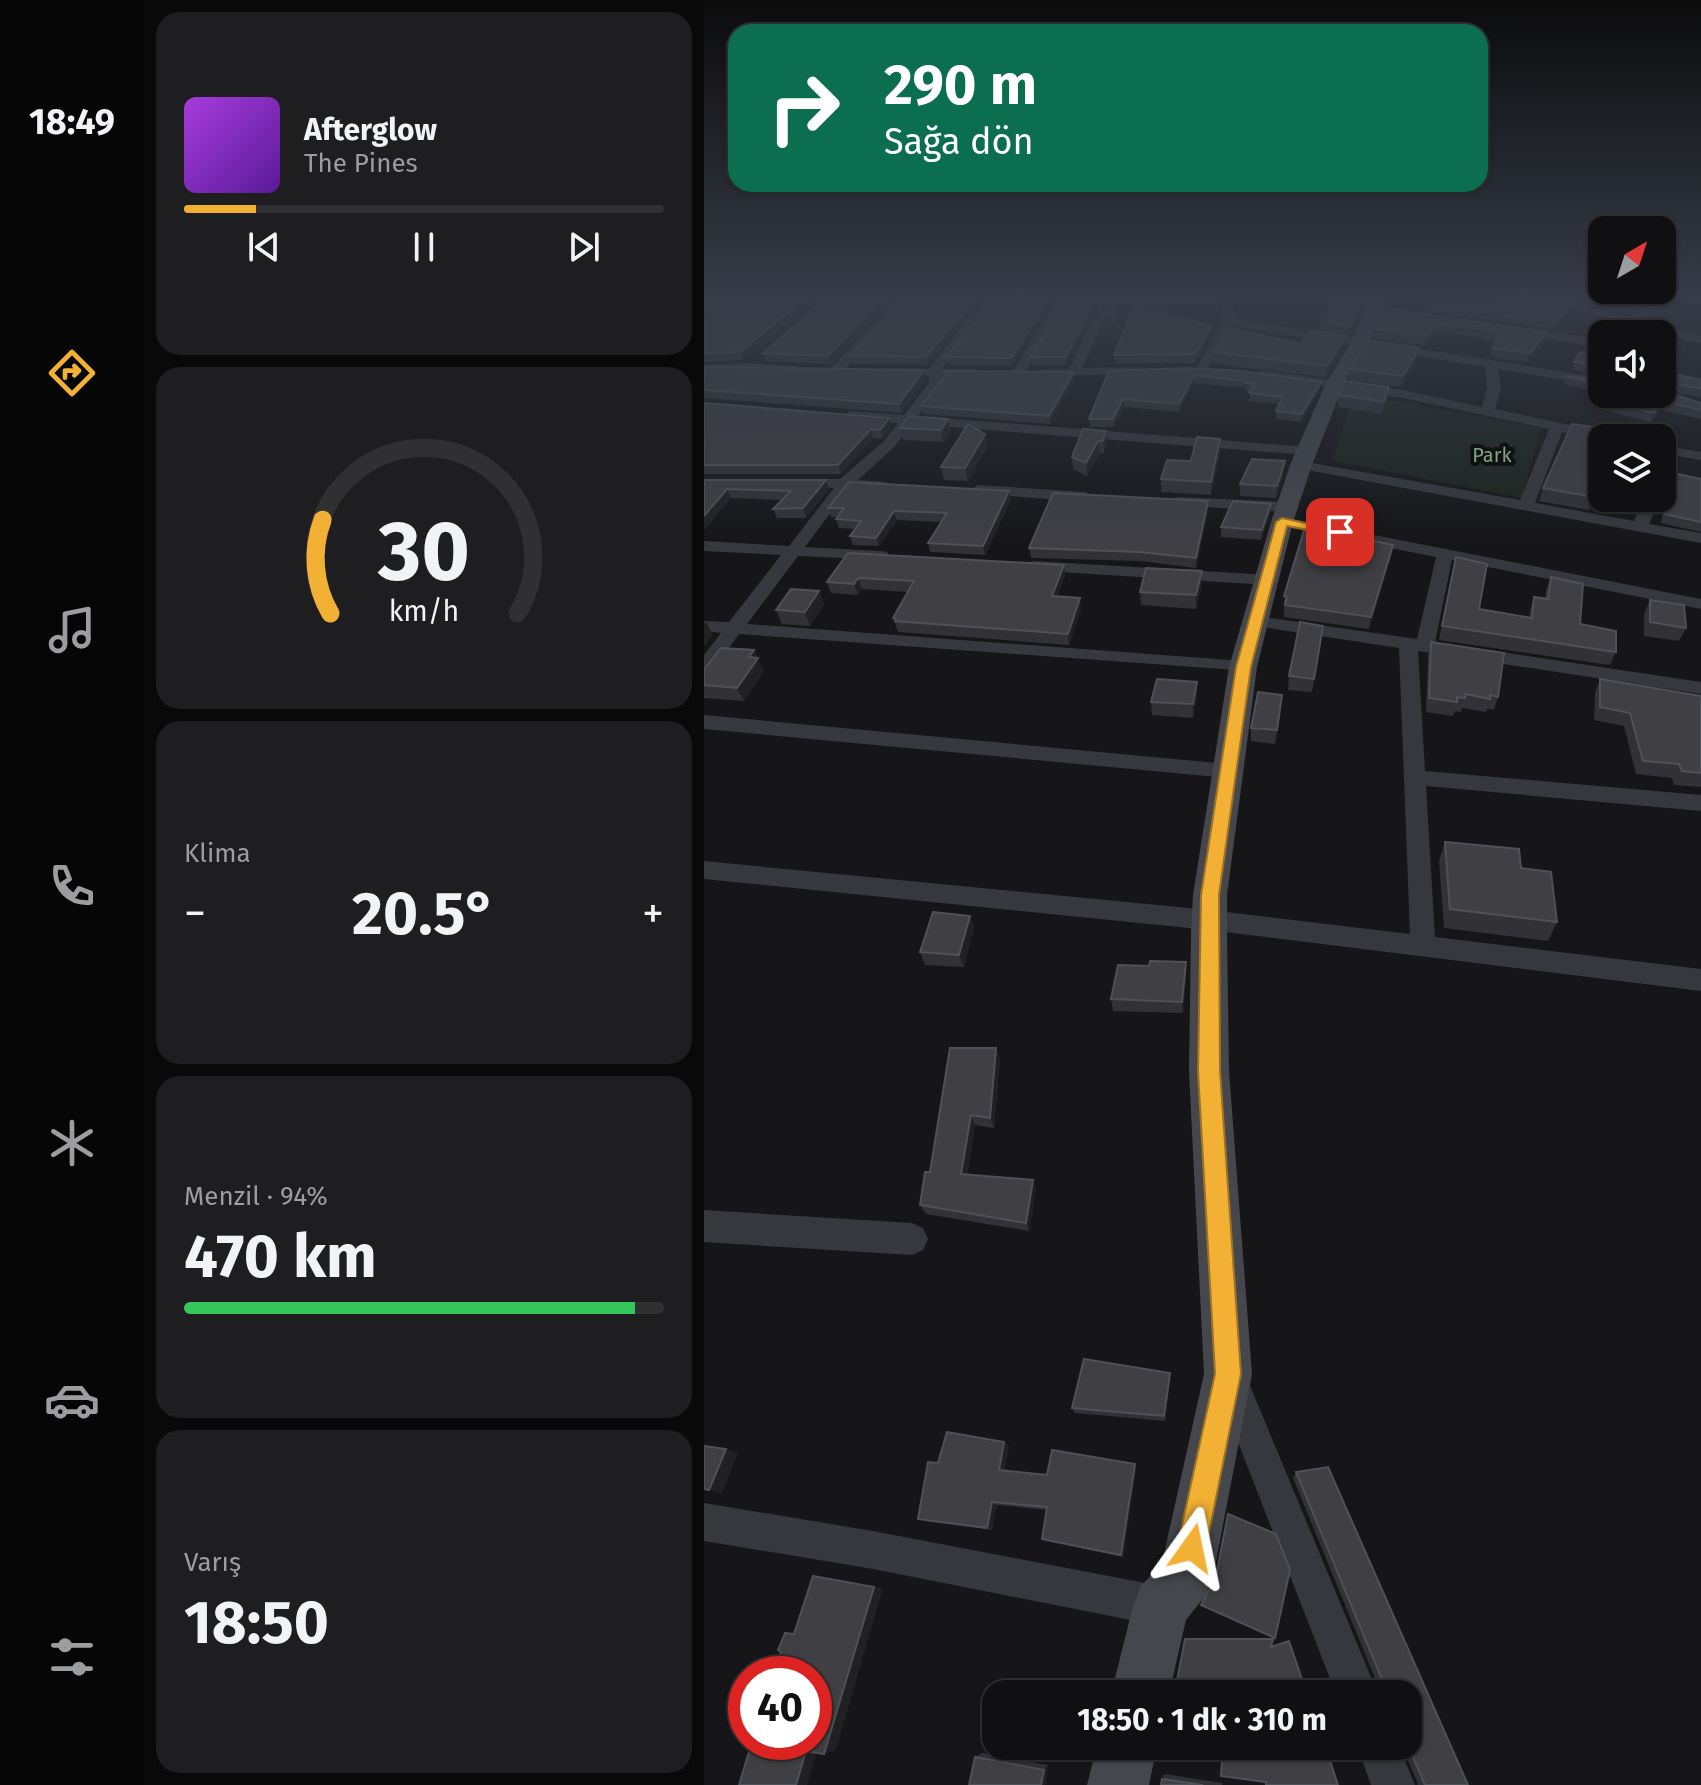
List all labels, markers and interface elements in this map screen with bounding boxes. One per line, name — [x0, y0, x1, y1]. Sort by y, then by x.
text: 290 m — [884, 52, 1037, 119]
icon: right — [752, 56, 856, 160]
text: 18:49 — [29, 100, 115, 144]
text: Afterglow — [304, 112, 437, 148]
text: Sağa dön — [884, 120, 1034, 164]
text: The Pines — [304, 148, 418, 179]
north arrow — [1588, 216, 1676, 304]
map controls — [1588, 216, 1676, 512]
icon: previous — [242, 225, 286, 269]
icon: pause — [402, 225, 446, 269]
icon: next — [562, 225, 606, 269]
button: sound — [1588, 320, 1676, 408]
icon: directions — [44, 345, 100, 401]
button: layers — [1588, 424, 1676, 512]
park label: Park — [1472, 443, 1512, 467]
pin — [1306, 498, 1374, 566]
text: 30 — [377, 501, 470, 601]
icon: arrive — [1318, 510, 1362, 554]
text: km/h — [389, 594, 459, 629]
icon: music — [44, 602, 100, 658]
text: Klima — [184, 838, 251, 869]
icon: phone — [44, 858, 100, 914]
text: 20.5° — [352, 878, 496, 950]
text: − — [184, 887, 206, 940]
text: + — [642, 887, 664, 940]
icon: climate — [44, 1115, 100, 1171]
text: Menzil · 94% — [184, 1181, 328, 1212]
text: 470 km — [184, 1221, 377, 1293]
icon: car — [44, 1372, 100, 1428]
position arrow — [1150, 1506, 1234, 1590]
text: Varış — [184, 1547, 241, 1578]
text: 18:50 — [184, 1587, 329, 1659]
icon: filters — [44, 1629, 100, 1685]
speed limit sign: 40 — [728, 1656, 832, 1760]
text: 18:50 · 1 dk · 310 m — [1077, 1702, 1327, 1738]

